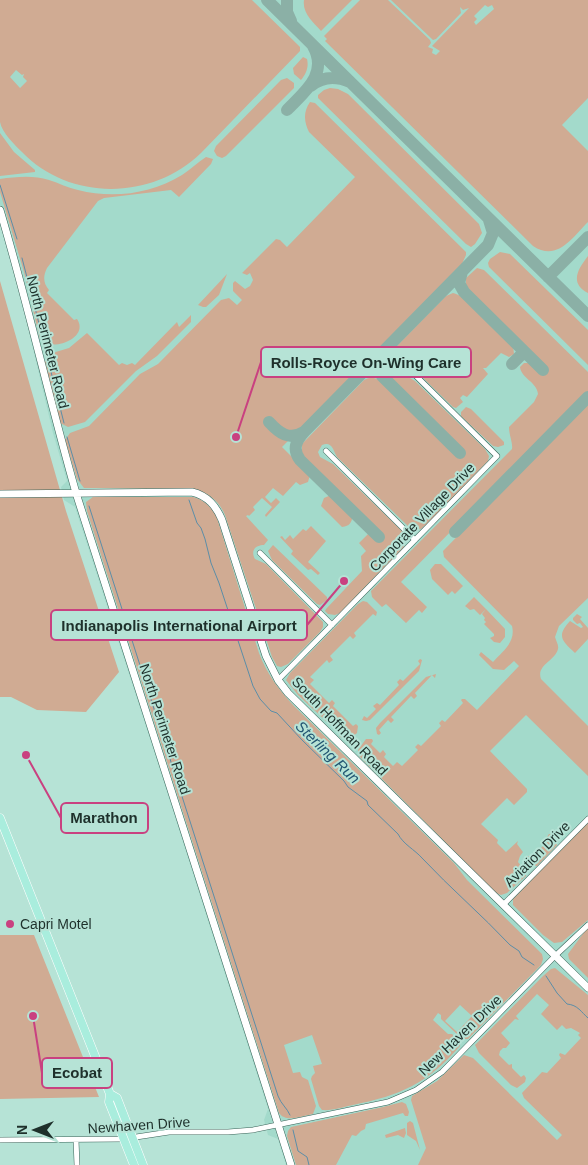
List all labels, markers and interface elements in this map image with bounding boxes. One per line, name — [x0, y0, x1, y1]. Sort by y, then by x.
street label: North Perimeter Road — [24, 274, 72, 410]
callout: Rolls-Royce On-Wing Care — [261, 347, 471, 377]
text: Rolls-Royce On-Wing Care — [271, 354, 461, 371]
street label: Corporate Village Drive — [366, 459, 478, 575]
callout: Indianapolis International Airport — [51, 610, 307, 640]
text: Indianapolis International Airport — [61, 617, 297, 634]
street label: North Perimeter Road — [136, 662, 194, 796]
street label: South Hoffman Road — [289, 674, 391, 778]
water label: Sterling Run — [292, 717, 364, 787]
callout: Marathon — [61, 803, 148, 833]
text: Marathon — [70, 809, 138, 826]
street label: Aviation Drive — [501, 818, 573, 890]
place label: Capri Motel — [20, 916, 92, 932]
marker: Capri Motel — [4, 918, 16, 930]
street label: New Haven Drive — [415, 991, 505, 1079]
callout: Ecobat — [42, 1058, 112, 1088]
text: Ecobat — [52, 1064, 102, 1081]
north arrow — [10, 1105, 60, 1155]
street label: Newhaven Drive — [87, 1113, 191, 1137]
text: N — [14, 1125, 30, 1135]

